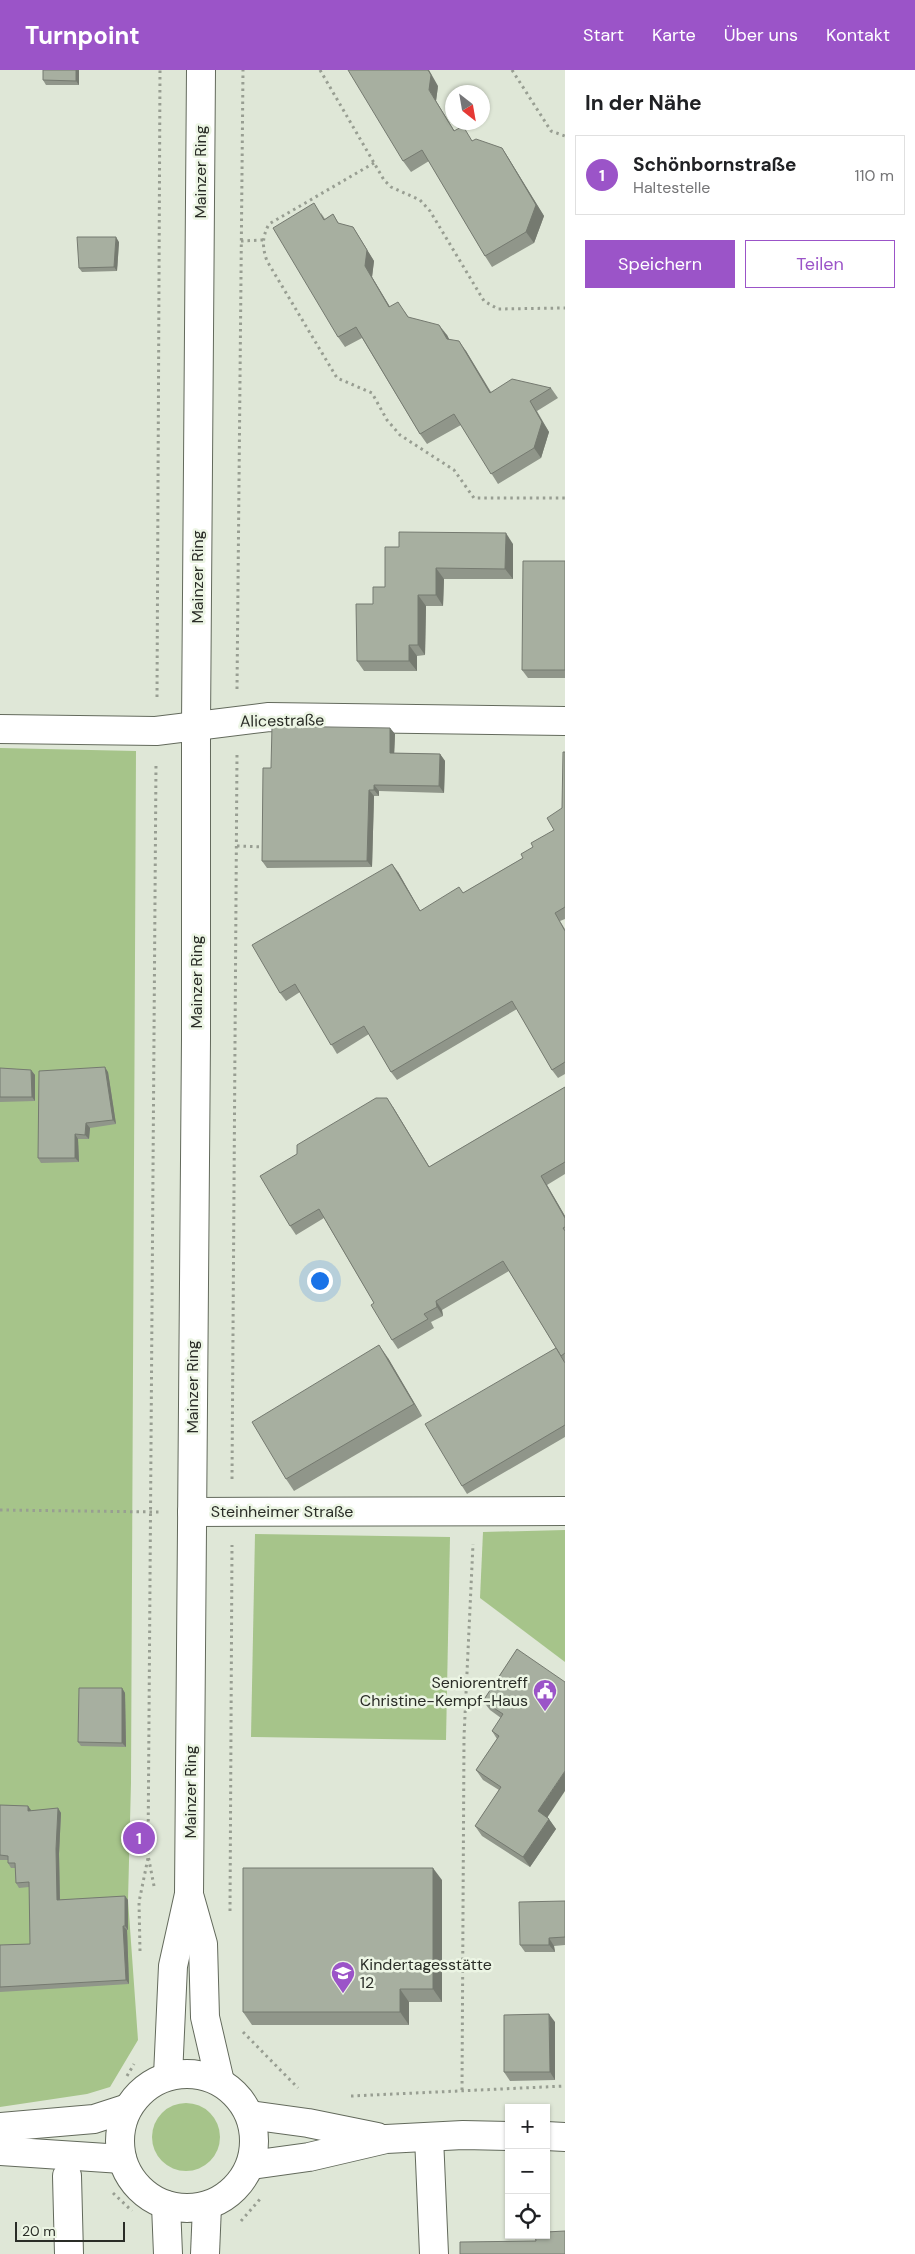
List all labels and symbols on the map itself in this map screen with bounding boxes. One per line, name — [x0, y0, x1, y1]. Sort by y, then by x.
north arrow — [445, 85, 490, 130]
street label: Mainzer Ring — [190, 125, 211, 219]
street label: Mainzer Ring — [187, 530, 208, 624]
street label: Alicestraße — [240, 709, 324, 732]
street label: Mainzer Ring — [186, 935, 207, 1029]
your location — [307, 1268, 333, 1294]
street label: Mainzer Ring — [182, 1340, 203, 1434]
street label: Steinheimer Straße — [211, 1501, 353, 1522]
place label: Seniorentreff Christine-Kempf-Haus — [360, 1672, 528, 1711]
public building icon: Seniorentreff Christine-Kempf-Haus — [532, 1678, 558, 1712]
street label: Mainzer Ring — [180, 1745, 201, 1839]
pin: 1 — [123, 1819, 155, 1857]
place label: Kindertagesstätte 12 — [360, 1954, 492, 1993]
school or university icon: Kindertagesstätte 12 — [330, 1960, 356, 1994]
scale bar — [15, 2219, 125, 2242]

